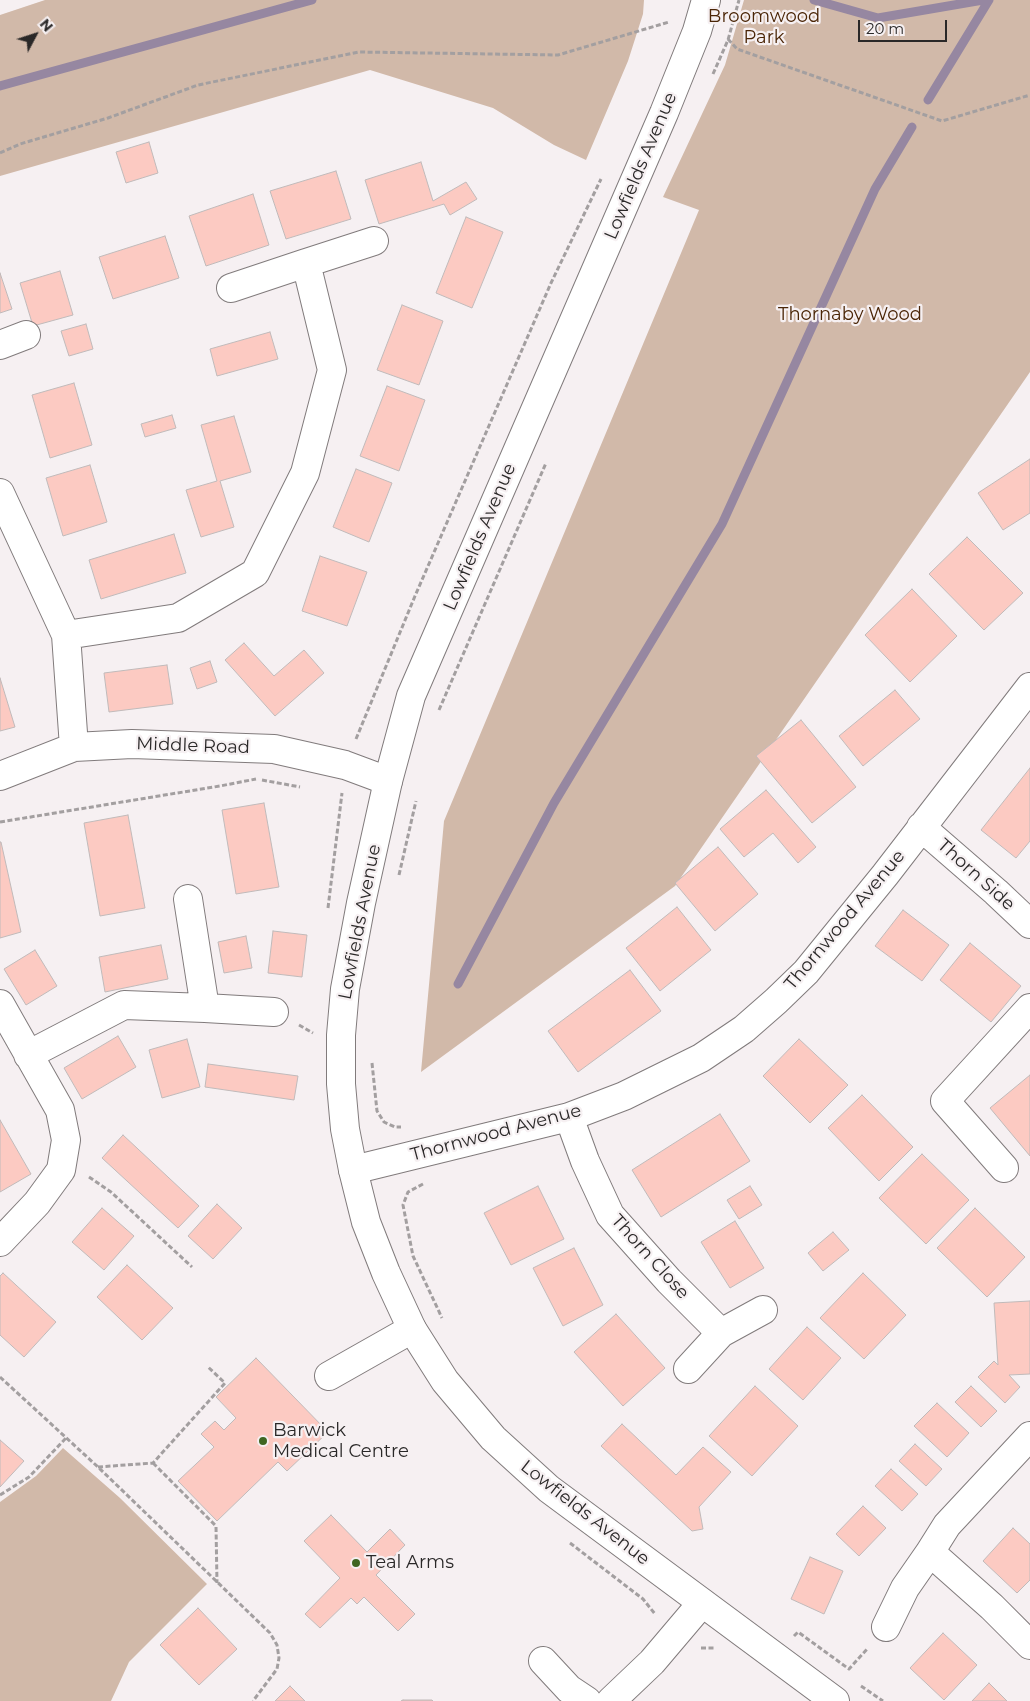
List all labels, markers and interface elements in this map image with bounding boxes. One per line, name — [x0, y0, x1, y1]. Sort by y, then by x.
park label: Broomwood Park — [708, 6, 820, 48]
north arrow — [10, 10, 60, 60]
scale bar — [860, 10, 949, 42]
text: N — [36, 15, 57, 35]
text: 20 m — [866, 19, 904, 38]
street label: Lowfields Avenue — [600, 89, 682, 243]
park label: Thornaby Wood — [778, 304, 922, 326]
street label: Lowfields Avenue — [439, 460, 521, 614]
street label: Middle Road — [136, 733, 250, 759]
street label: Thorn Side — [933, 835, 1019, 915]
street label: Lowfields Avenue — [334, 843, 386, 1001]
street label: Thornwood Avenue — [780, 846, 910, 994]
street label: Thornwood Avenue — [408, 1100, 584, 1166]
street label: Thorn Close — [606, 1210, 694, 1304]
place label: Barwick Medical Centre — [273, 1420, 409, 1462]
marker: Barwick Medical Centre — [257, 1435, 269, 1447]
street label: Lowfields Avenue — [516, 1456, 654, 1570]
place label: Teal Arms — [366, 1552, 454, 1574]
marker: Teal Arms — [350, 1557, 362, 1569]

